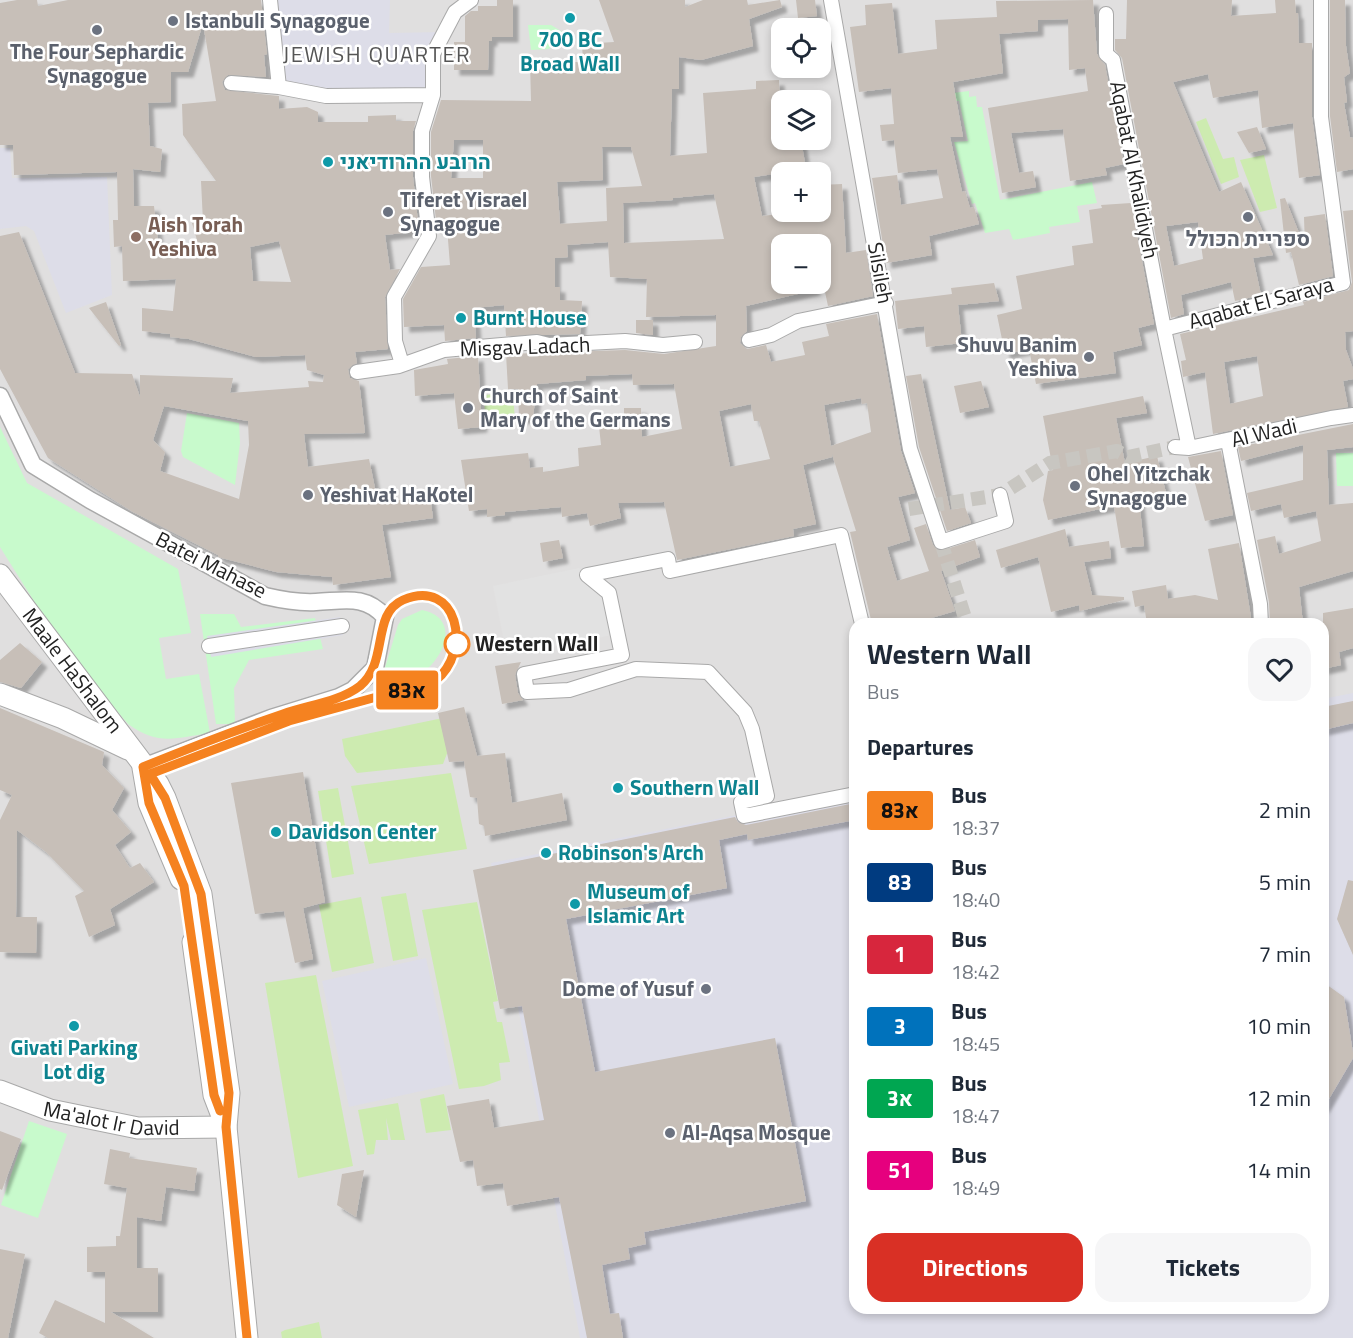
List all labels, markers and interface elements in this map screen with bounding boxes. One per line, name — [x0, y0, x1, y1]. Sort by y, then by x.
place label: Istanbuli Synagogue — [185, 4, 370, 36]
marker: 700 BC Broad Wall — [563, 11, 577, 25]
marker: Istanbuli Synagogue — [166, 14, 180, 28]
map controls — [771, 18, 831, 294]
button: locate — [771, 18, 831, 78]
marker: The Four Sephardic Synagogue — [90, 23, 104, 37]
place label: 700 BC Broad Wall — [520, 23, 620, 79]
place label: The Four Sephardic Synagogue — [10, 35, 184, 91]
district label: JEWISH QUARTER — [283, 37, 471, 71]
street label: Aqabat Al Khalidiyeh — [1102, 78, 1168, 261]
button: layers — [771, 90, 831, 150]
place label: הרובע ההרודיאני — [340, 145, 491, 177]
marker: הרובע ההרודיאני — [321, 155, 335, 169]
button: + — [771, 162, 831, 222]
place label: Tiferet Yisrael Synagogue — [400, 183, 527, 239]
marker: Tiferet Yisrael Synagogue — [381, 205, 395, 219]
place label: Aish Torah Yeshiva — [148, 208, 243, 264]
marker: ספריית הכולל — [1241, 210, 1255, 224]
place label: ספריית הכולל — [1186, 222, 1310, 254]
marker: Aish Torah Yeshiva — [129, 230, 143, 244]
button: − — [771, 234, 831, 294]
street label: Silsileh — [860, 240, 902, 306]
street label: Aqabat El Saraya — [1185, 267, 1337, 337]
place label: Burnt House — [473, 301, 587, 333]
marker: Burnt House — [454, 311, 468, 325]
street label: Misgav Ladach — [459, 328, 591, 364]
place label: Shuvu Banim Yeshiva — [957, 328, 1077, 384]
marker: Shuvu Banim Yeshiva — [1082, 350, 1096, 364]
place label: Church of Saint Mary of the Germans — [480, 379, 671, 435]
marker: Church of Saint Mary of the Germans — [461, 401, 475, 415]
street label: Al Wadi — [1228, 409, 1300, 455]
place label: Ohel Yitzchak Synagogue — [1087, 457, 1210, 513]
place label: Yeshivat HaKotel — [320, 478, 473, 510]
marker: Ohel Yitzchak Synagogue — [1068, 479, 1082, 493]
marker: Yeshivat HaKotel — [301, 488, 315, 502]
street label: Batei Mahase — [150, 522, 273, 606]
street label: Maale HaShalom — [15, 601, 131, 740]
place label: Western Wall — [475, 627, 598, 659]
marker: Western Wall — [444, 631, 470, 657]
text: Western Wall — [867, 632, 1032, 675]
button: heart — [1248, 638, 1311, 701]
line badge: 83א — [372, 670, 442, 710]
text: 83א — [388, 674, 426, 706]
text: Bus — [867, 676, 899, 707]
text: Departures — [867, 730, 974, 764]
place label: Southern Wall — [630, 771, 760, 803]
text: Bus — [951, 778, 987, 812]
marker: Southern Wall — [611, 781, 625, 795]
text: 2 min — [1259, 793, 1311, 827]
text: 83א — [881, 794, 919, 826]
text: 18:37 — [951, 812, 1000, 843]
place label: Davidson Center — [288, 815, 437, 847]
marker: Davidson Center — [269, 825, 283, 839]
place label: Robinson's Arch — [558, 836, 704, 868]
marker: Robinson's Arch — [539, 846, 553, 860]
text: Bus — [951, 850, 987, 884]
text: 5 min — [1259, 865, 1311, 899]
text: 83 — [888, 866, 912, 898]
place label: Museum of Islamic Art — [587, 875, 690, 931]
text: 18:40 — [951, 884, 1000, 915]
marker: Museum of Islamic Art — [568, 897, 582, 911]
text: Bus — [951, 922, 987, 956]
text: 7 min — [1259, 937, 1311, 971]
text: 1 — [894, 938, 906, 970]
text: 18:42 — [951, 956, 1000, 987]
place label: Dome of Yusuf — [562, 972, 694, 1004]
marker: Dome of Yusuf — [699, 982, 713, 996]
text: Bus — [951, 994, 987, 1028]
text: 10 min — [1246, 1009, 1311, 1043]
text: 3 — [894, 1010, 906, 1042]
marker: Givati Parking Lot dig — [67, 1019, 81, 1033]
text: 18:45 — [951, 1028, 1000, 1059]
place label: Givati Parking Lot dig — [11, 1031, 137, 1087]
text: Bus — [951, 1066, 987, 1100]
text: 12 min — [1246, 1081, 1311, 1115]
text: 3א — [887, 1082, 913, 1114]
street label: Ma'alot Ir David — [41, 1092, 180, 1144]
text: 18:47 — [951, 1100, 1000, 1131]
place label: Al-Aqsa Mosque — [682, 1116, 831, 1148]
marker: Al-Aqsa Mosque — [663, 1126, 677, 1140]
text: Bus — [951, 1138, 987, 1172]
text: 14 min — [1246, 1153, 1311, 1187]
text: 51 — [888, 1154, 912, 1186]
text: 18:49 — [951, 1172, 1000, 1203]
button: Directions — [867, 1233, 1083, 1302]
button: Tickets — [1095, 1233, 1311, 1302]

